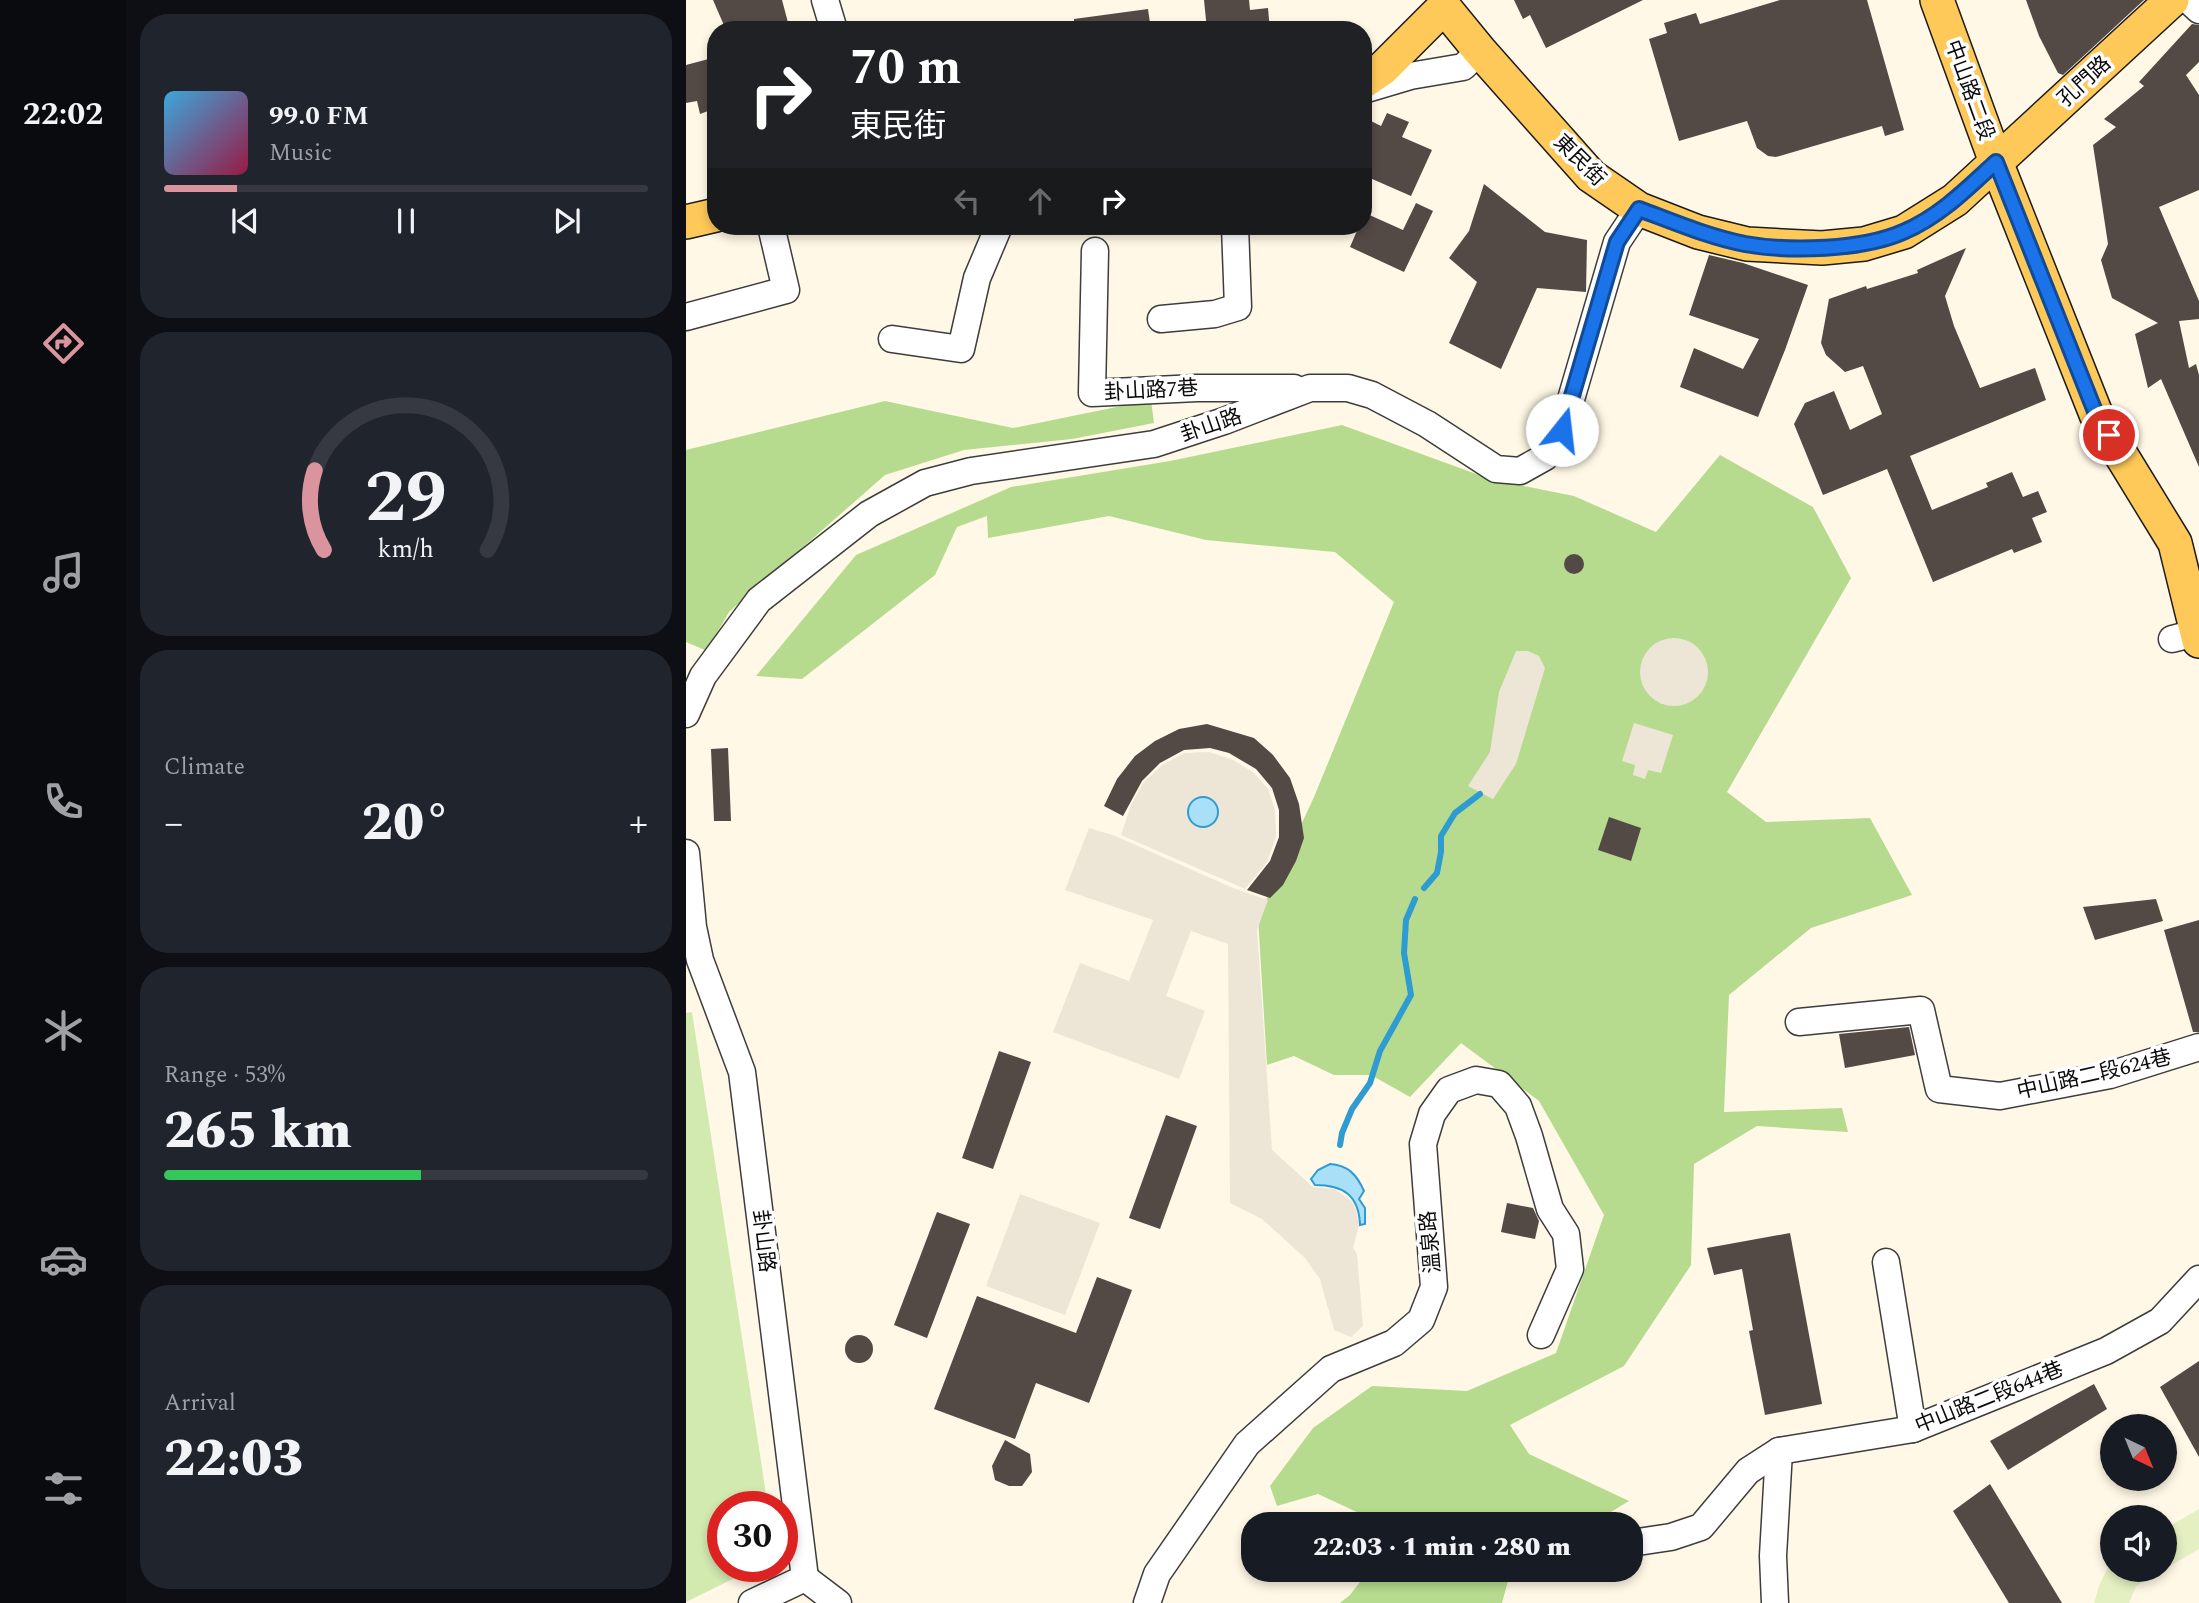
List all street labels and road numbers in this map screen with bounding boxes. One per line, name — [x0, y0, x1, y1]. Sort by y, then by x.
street label: 中山路二段 — [1936, 36, 2002, 145]
street label: 孔門路 — [2051, 49, 2119, 115]
street label: 東民街 — [1546, 127, 1613, 194]
street label: 卦山路7巷 — [1103, 373, 1199, 409]
street label: 卦山路 — [1176, 401, 1246, 451]
street label: 中山路二段624巷 — [2014, 1042, 2175, 1108]
street label: 卦山路 — [743, 1208, 783, 1274]
street label: 溫泉路 — [1412, 1209, 1450, 1275]
street label: 中山路二段644巷 — [1910, 1354, 2068, 1442]

